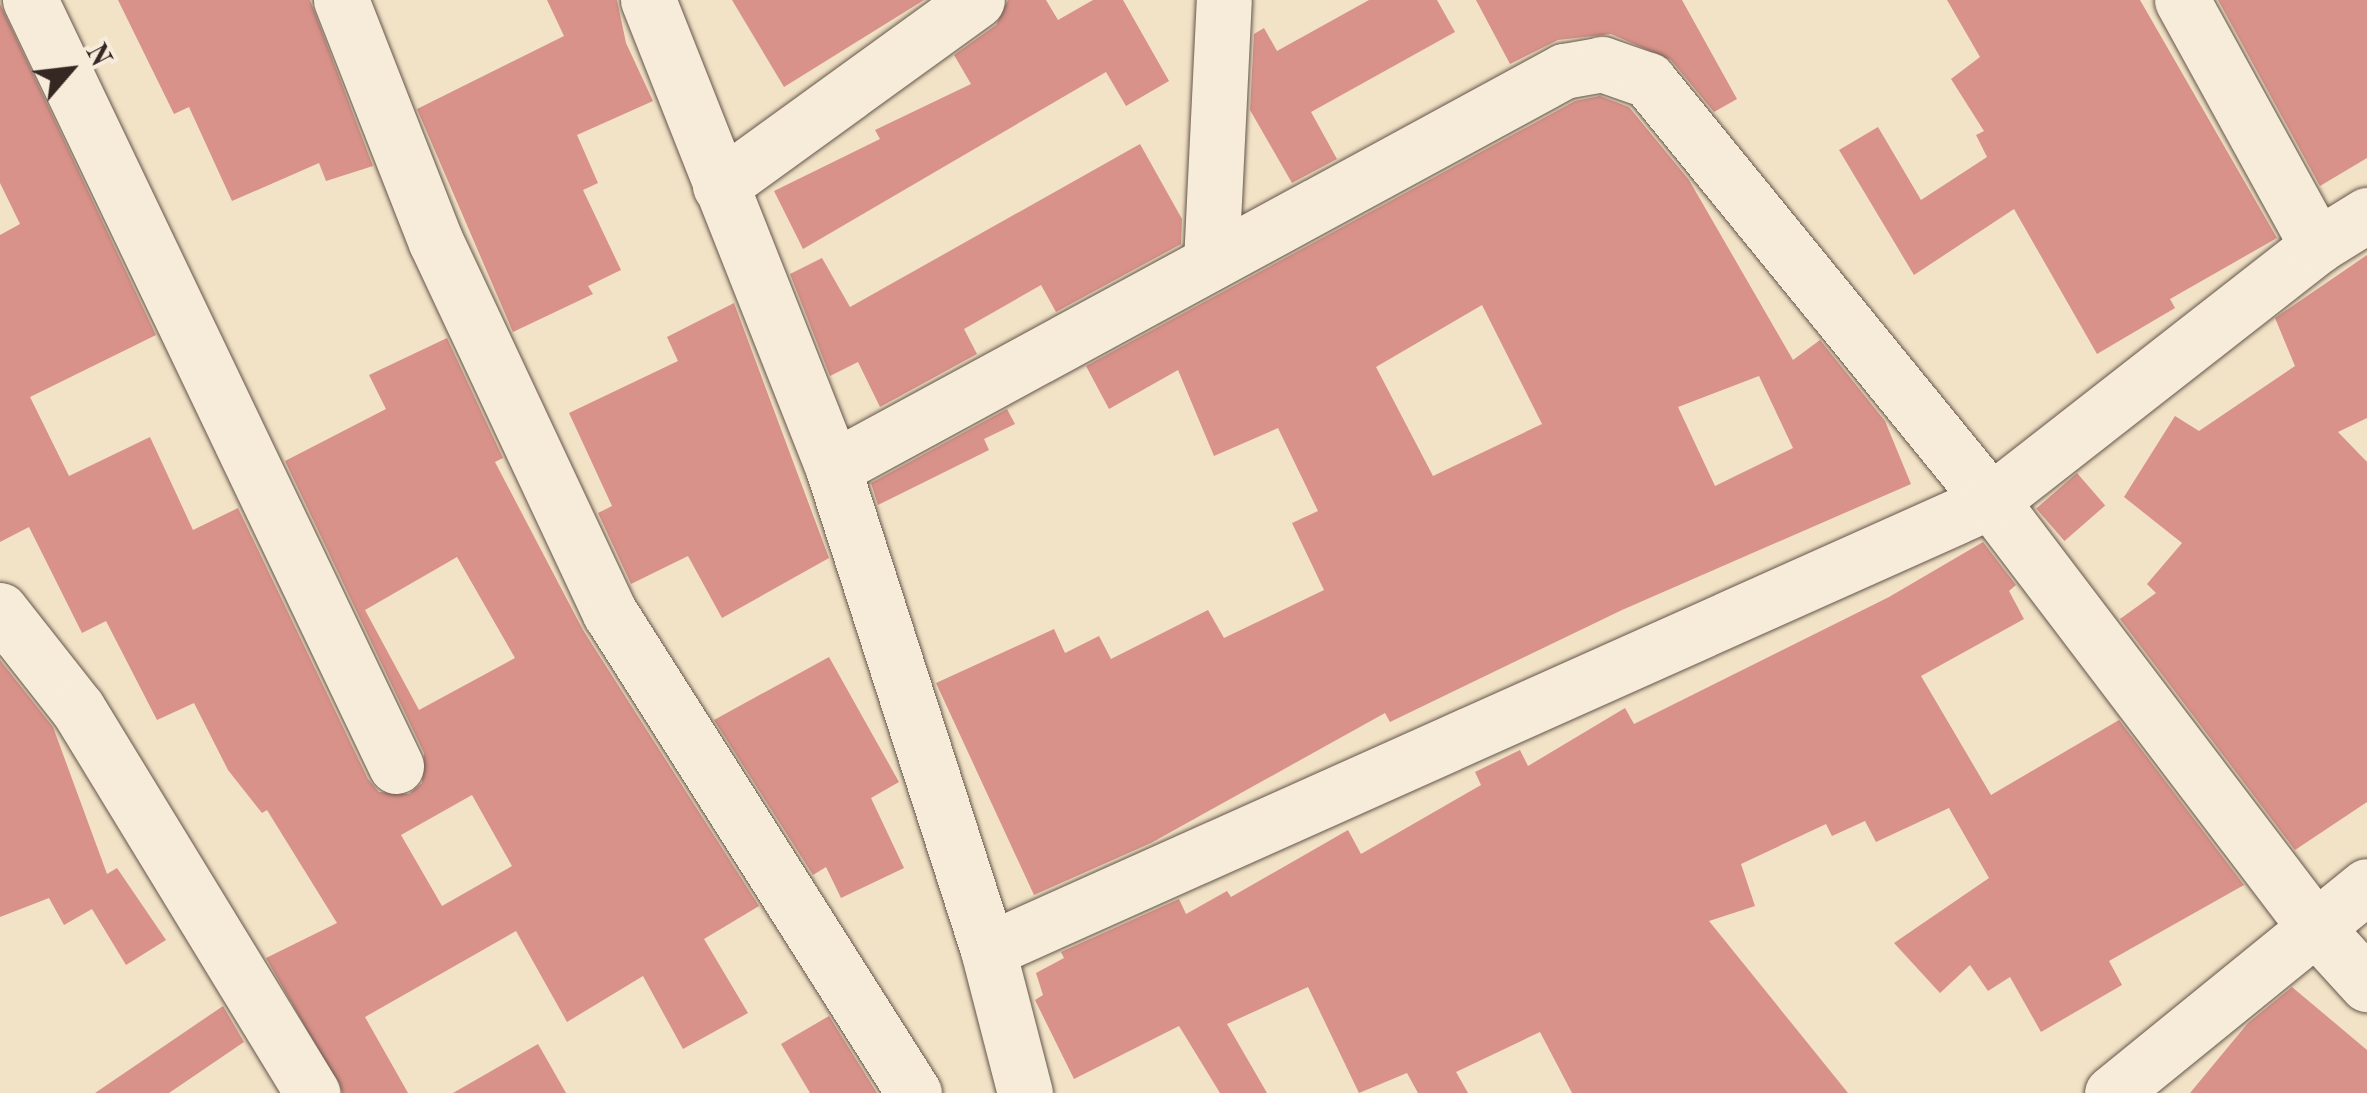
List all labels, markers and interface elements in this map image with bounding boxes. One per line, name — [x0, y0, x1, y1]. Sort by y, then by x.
north arrow — [20, 20, 120, 120]
text: N — [79, 40, 114, 72]

